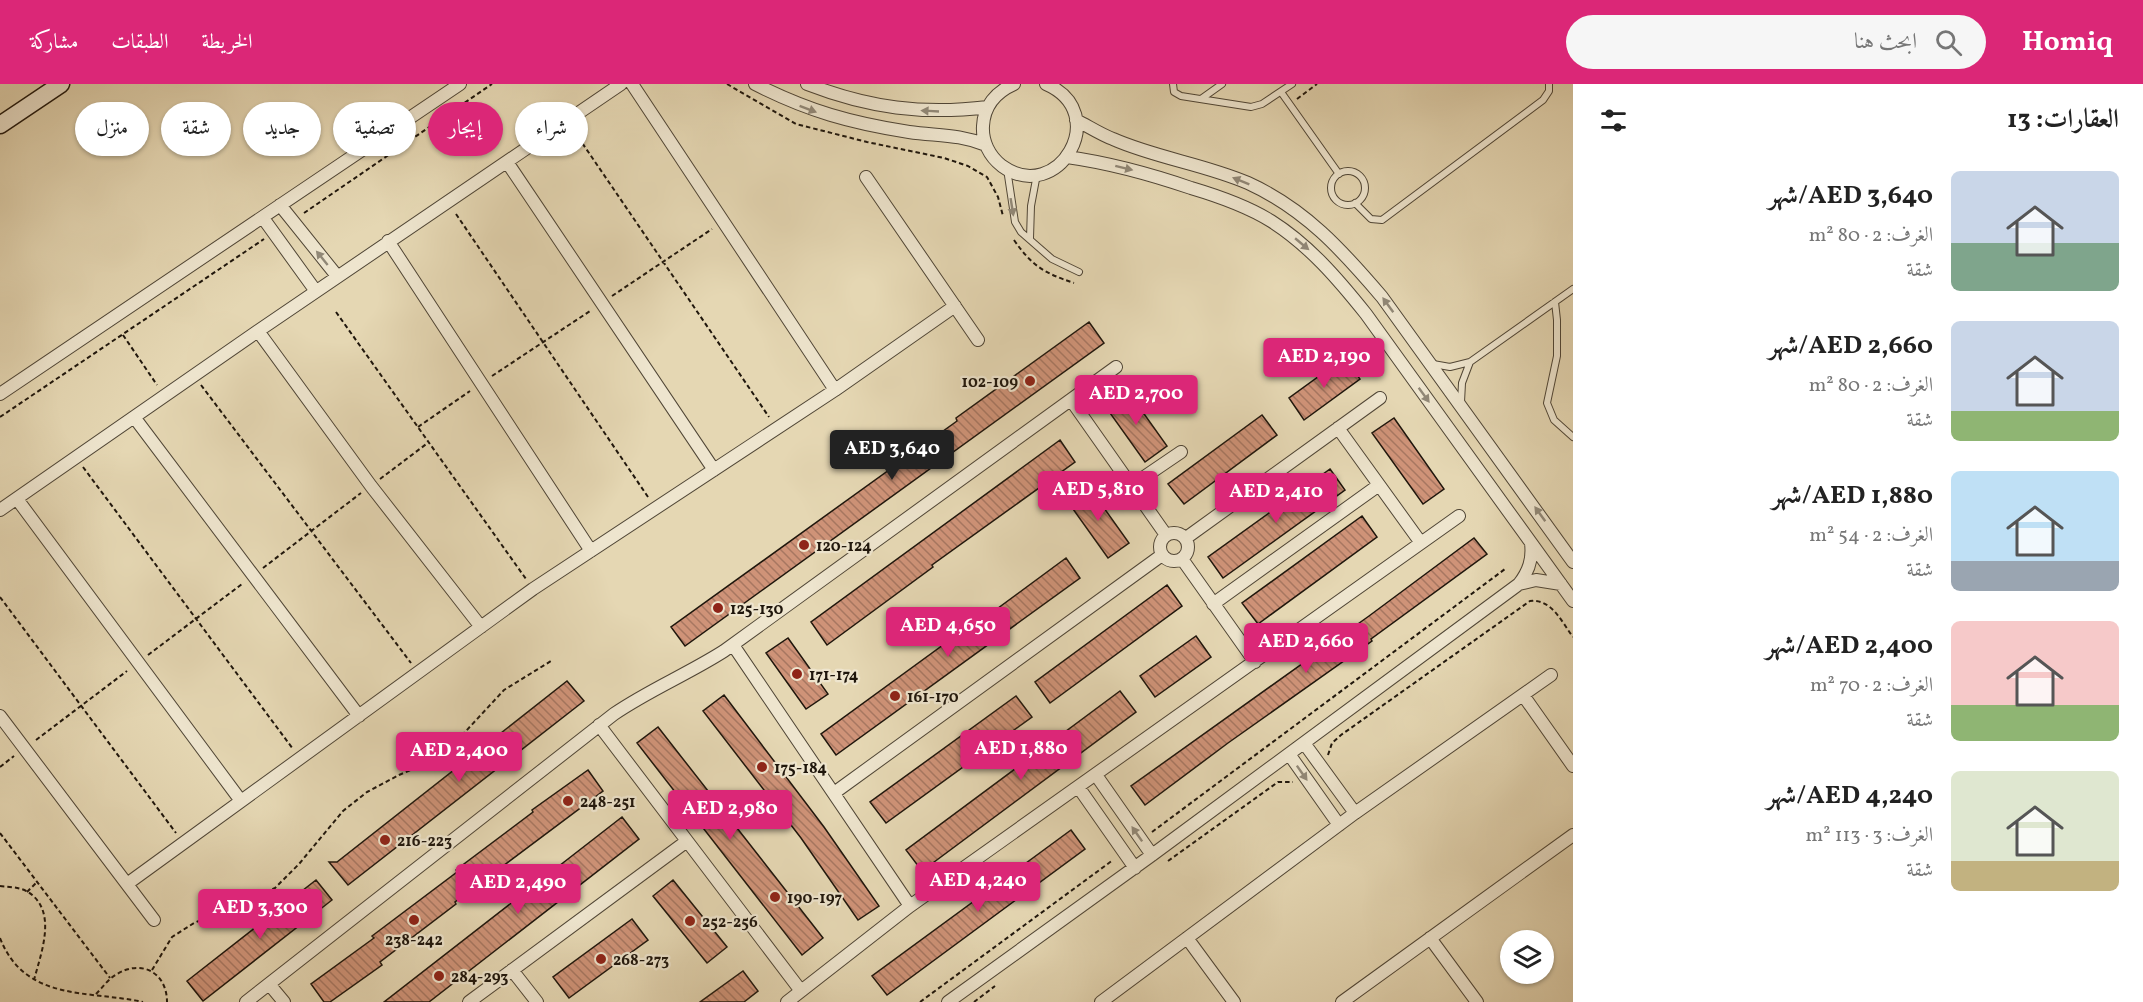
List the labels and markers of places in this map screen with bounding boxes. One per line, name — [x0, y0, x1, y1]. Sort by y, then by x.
pin: AED 2,190 — [1255, 338, 1393, 389]
place label: 102-109 — [961, 372, 1018, 394]
marker: 102-109 — [1023, 374, 1037, 388]
pin: AED 2,700 — [1067, 375, 1205, 426]
pin: AED 3,640 — [823, 430, 961, 481]
pin: AED 5,810 — [1029, 471, 1167, 522]
pin: AED 2,410 — [1207, 473, 1345, 524]
place label: 120-124 — [816, 536, 872, 558]
marker: 120-124 — [797, 538, 811, 552]
place label: 125-130 — [730, 599, 783, 621]
marker: 125-130 — [711, 601, 725, 615]
pin: AED 4,650 — [879, 607, 1017, 658]
pin: AED 2,660 — [1237, 623, 1375, 674]
place label: 171-174 — [809, 665, 859, 687]
marker: 171-174 — [790, 667, 804, 681]
place label: 161-170 — [907, 687, 959, 709]
marker: 161-170 — [888, 689, 902, 703]
pin: AED 1,880 — [952, 730, 1090, 781]
pin: AED 2,400 — [390, 732, 528, 783]
place label: 175-184 — [774, 758, 827, 780]
marker: 175-184 — [755, 760, 769, 774]
pin: AED 2,980 — [661, 790, 799, 841]
place label: 248-251 — [580, 792, 636, 814]
marker: 248-251 — [561, 794, 575, 808]
place label: 216-223 — [397, 831, 452, 853]
marker: 216-223 — [378, 833, 392, 847]
pin: AED 4,240 — [909, 862, 1047, 913]
pin: AED 2,490 — [449, 864, 587, 915]
place label: 190-197 — [787, 888, 842, 910]
pin: AED 3,300 — [191, 889, 329, 940]
marker: 190-197 — [768, 890, 782, 904]
place label: 252-256 — [702, 912, 758, 934]
marker: 238-242 — [407, 913, 421, 927]
marker: 252-256 — [683, 914, 697, 928]
place label: 238-242 — [385, 930, 443, 952]
place label: 268-273 — [613, 950, 669, 972]
marker: 268-273 — [594, 952, 608, 966]
place label: 284-293 — [451, 967, 509, 989]
marker: 284-293 — [432, 969, 446, 983]

